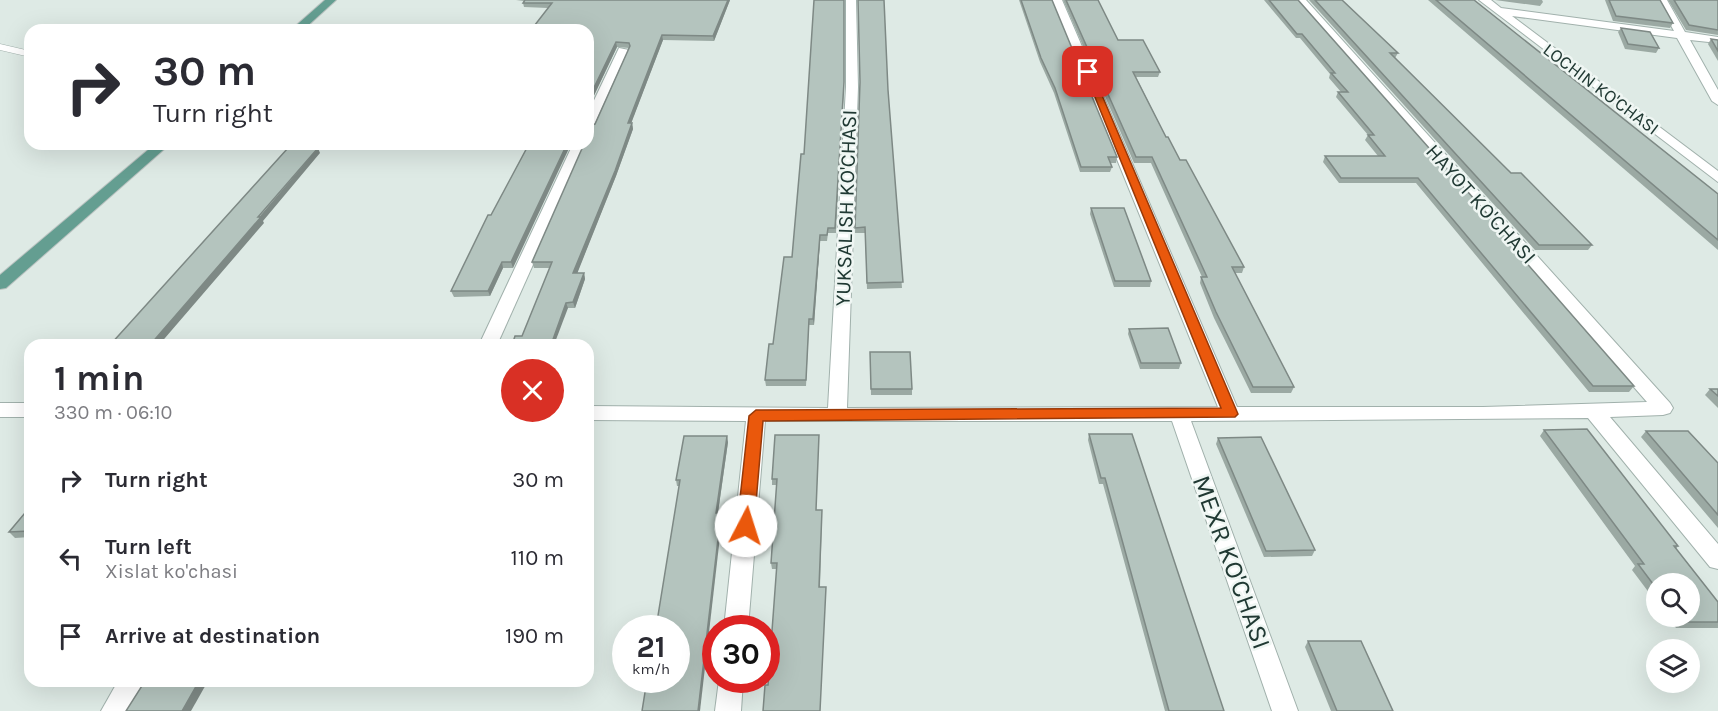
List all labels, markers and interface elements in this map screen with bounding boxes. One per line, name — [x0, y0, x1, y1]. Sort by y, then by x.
street label: LOCHIN KO'CHASI — [1539, 38, 1663, 140]
text: 30 m — [153, 46, 256, 96]
pin — [1062, 46, 1113, 97]
icon: right — [54, 48, 132, 126]
icon: arrive — [1071, 55, 1104, 88]
text: Turn right — [153, 97, 273, 129]
street label: YUKSALISH KO'CHASI — [831, 109, 861, 307]
street label: HAYOT KO'CHASI — [1421, 139, 1541, 269]
text: 1 min — [54, 357, 144, 399]
button: close — [501, 359, 564, 422]
text: 330 m · 06:10 — [54, 401, 172, 424]
icon: right — [54, 464, 87, 497]
text: Turn right — [105, 467, 208, 493]
text: 30 m — [512, 467, 564, 493]
street label: MEXR KO'CHASI — [1186, 471, 1277, 653]
position arrow — [714, 494, 778, 558]
text: Turn left — [105, 534, 192, 560]
icon: left — [54, 542, 87, 575]
text: 110 m — [511, 545, 564, 571]
text: Xislat ko'chasi — [105, 560, 238, 583]
map controls — [1646, 573, 1700, 693]
button: search — [1646, 573, 1700, 627]
speed limit sign: 30 — [702, 615, 780, 693]
icon: arrive — [54, 620, 87, 653]
text: Arrive at destination — [105, 623, 320, 649]
text: 190 m — [505, 623, 564, 649]
text: 21 — [637, 629, 665, 665]
button: layers — [1646, 639, 1700, 693]
text: km/h — [632, 660, 670, 678]

